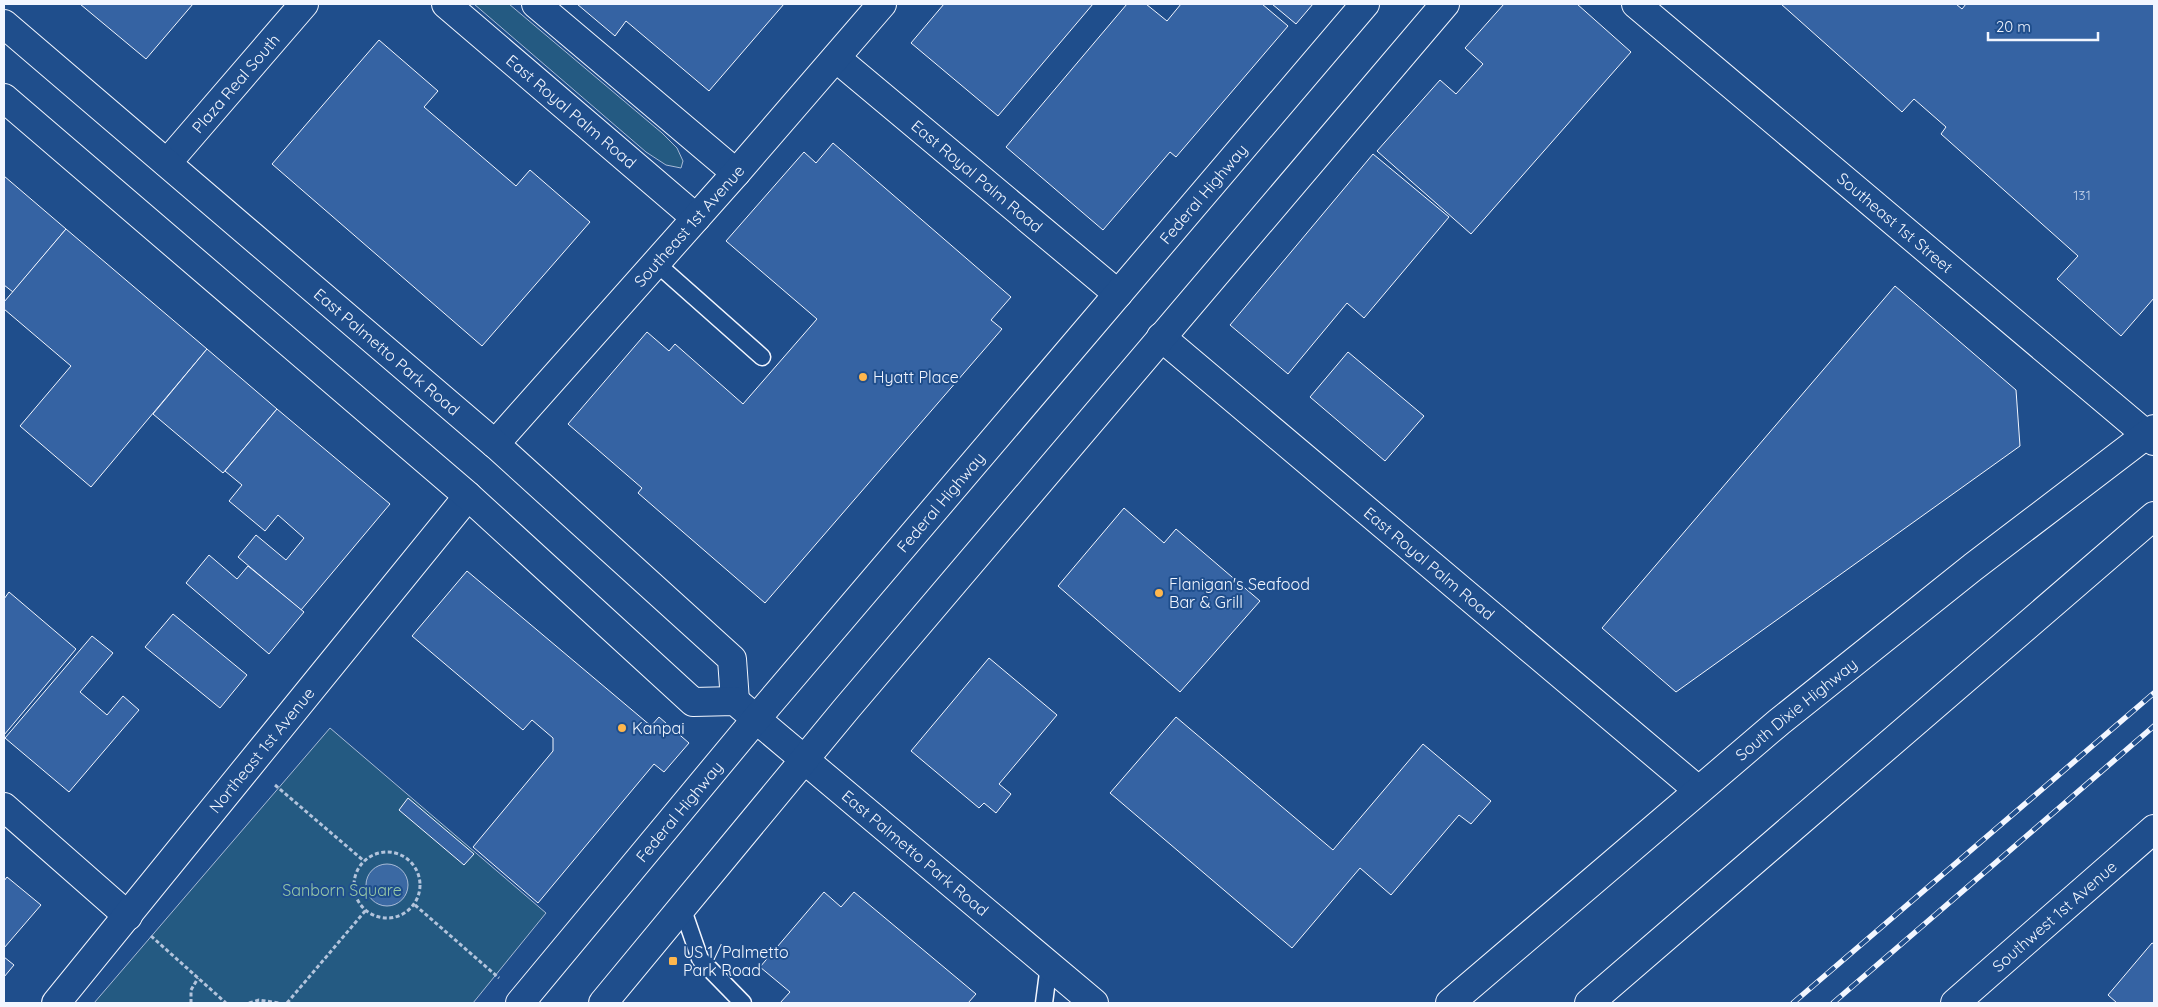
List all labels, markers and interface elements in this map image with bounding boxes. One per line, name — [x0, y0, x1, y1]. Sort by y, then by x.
scale bar — [1988, 10, 2098, 42]
text: 20 m — [1996, 17, 2031, 36]
street label: Plaza Real South — [187, 30, 284, 137]
street label: East Royal Palm Road — [502, 50, 640, 172]
street label: East Royal Palm Road — [907, 116, 1047, 237]
street label: Federal Highway — [1155, 140, 1251, 248]
street label: Southeast 1st Avenue — [630, 161, 749, 291]
street label: Southeast 1st Street — [1833, 168, 1957, 277]
house number: 131 — [2073, 186, 2091, 204]
street label: East Palmetto Park Road — [310, 284, 464, 419]
place label: Hyatt Place — [873, 367, 959, 387]
marker: Hyatt Place — [857, 371, 869, 383]
street label: Federal Highway — [892, 448, 989, 556]
street label: East Royal Palm Road — [1360, 503, 1499, 624]
place label: Flanigan's Seafood Bar & Grill — [1169, 574, 1310, 612]
marker: Flanigan's Seafood Bar & Grill — [1153, 587, 1165, 599]
street label: South Dixie Highway — [1731, 654, 1861, 765]
street label: Northeast 1st Avenue — [205, 683, 319, 817]
place label: Kanpai — [632, 718, 685, 738]
marker: Kanpai — [616, 722, 628, 734]
street label: Federal Highway — [631, 757, 727, 866]
street label: East Palmetto Park Road — [838, 785, 993, 920]
street label: Southwest 1st Avenue — [1988, 856, 2121, 976]
park label: Sanborn Square — [282, 880, 402, 900]
place label: US 1/Palmetto Park Road — [683, 942, 789, 980]
marker: US 1/Palmetto Park Road — [667, 955, 679, 967]

